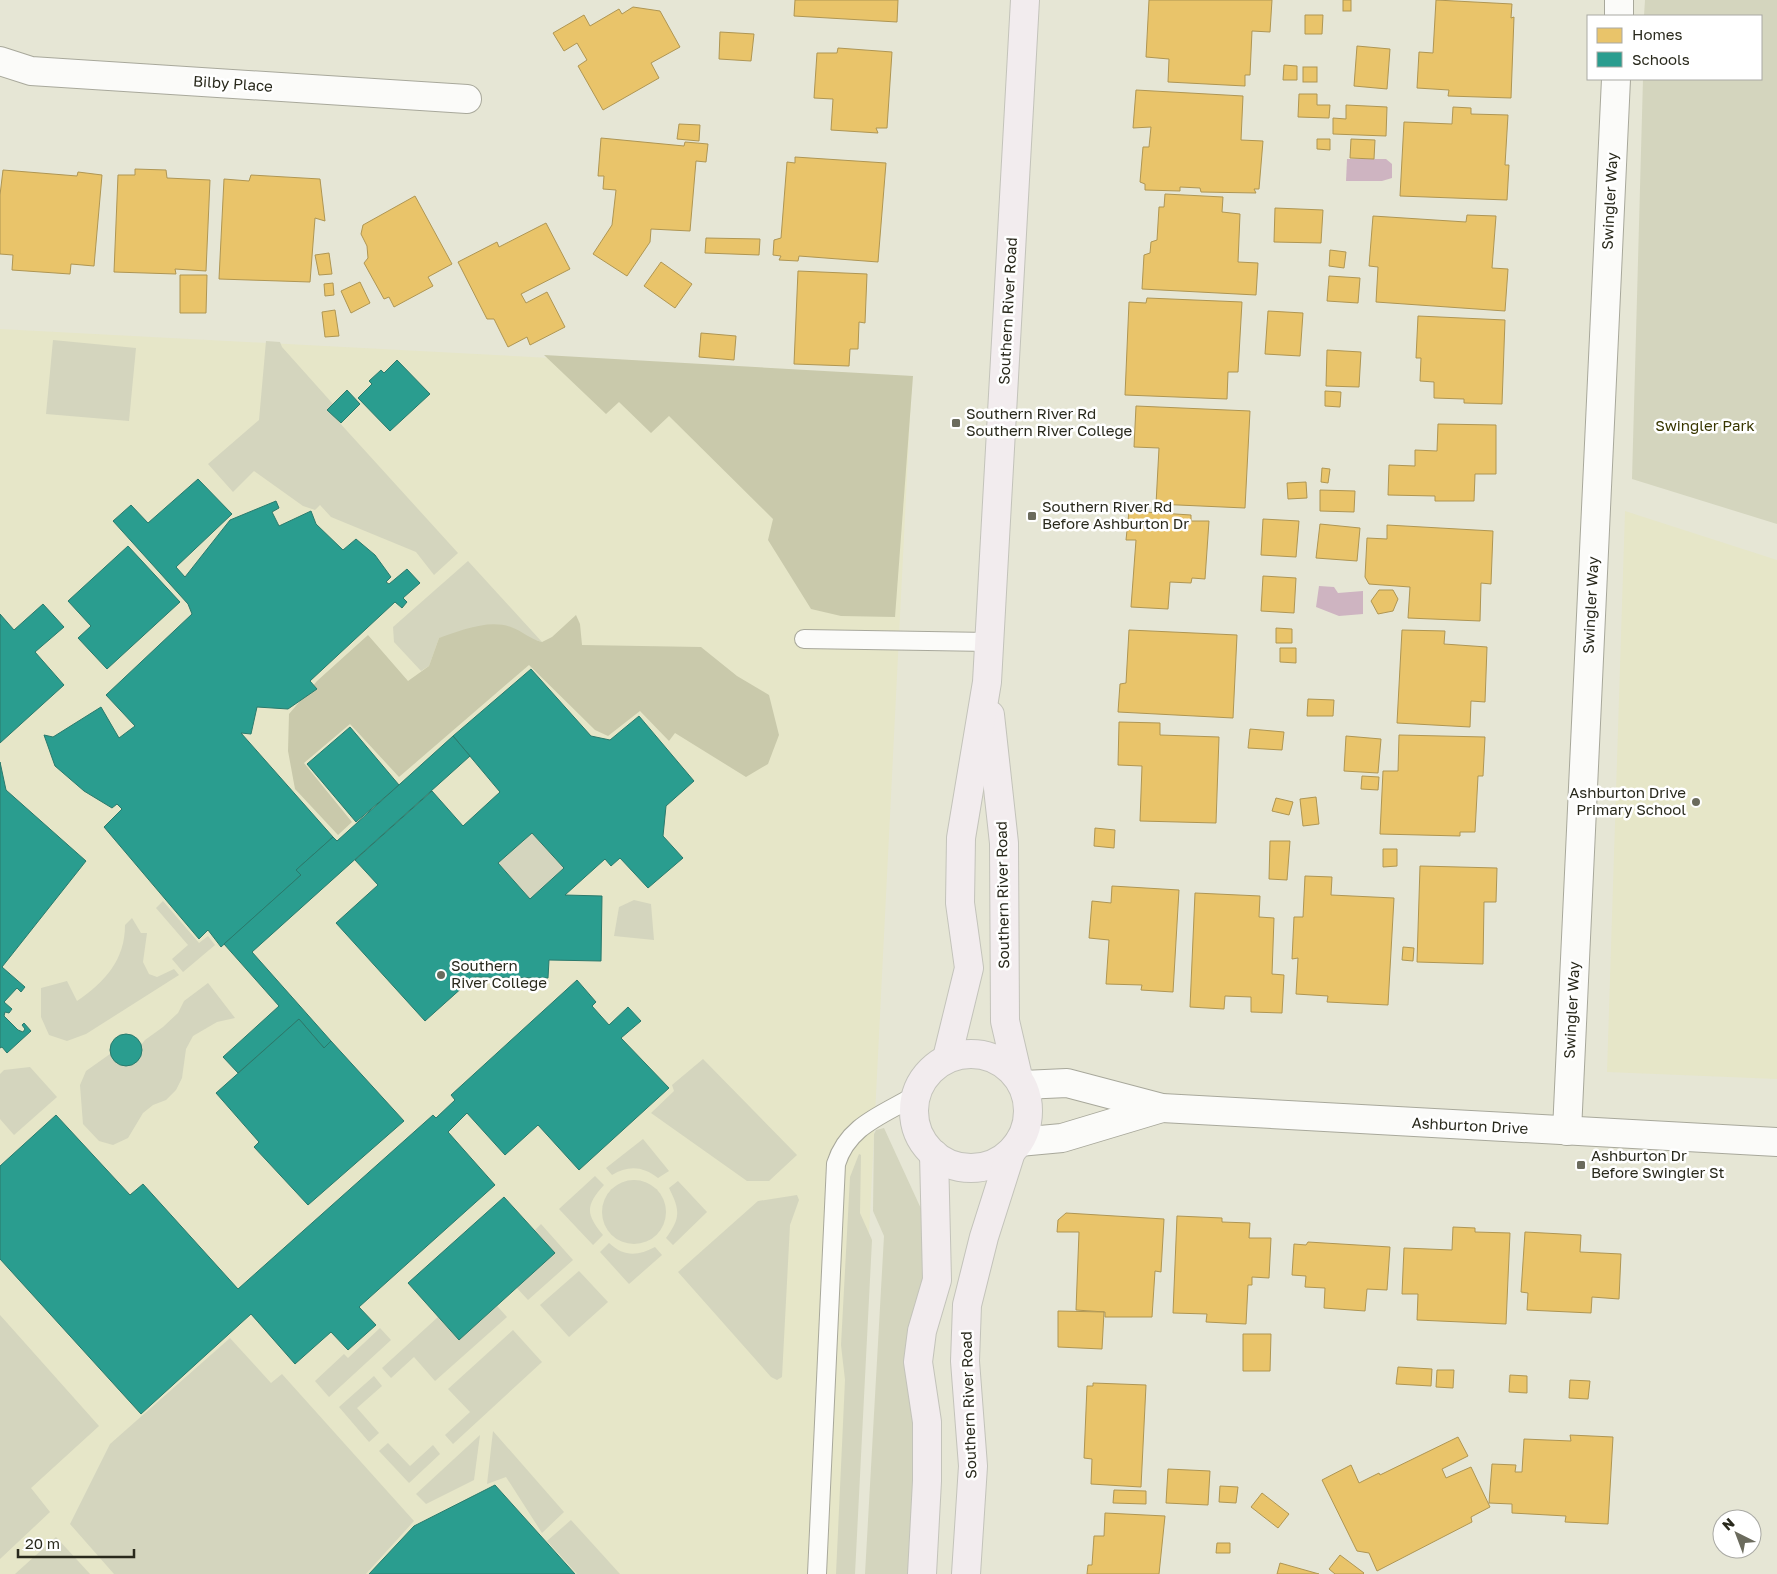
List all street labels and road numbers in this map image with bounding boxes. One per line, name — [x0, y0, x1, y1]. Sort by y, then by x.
street label: Bilby Place — [193, 71, 274, 95]
street label: Swingler Way — [1597, 151, 1621, 250]
street label: Southern River Road — [994, 237, 1020, 385]
street label: Swingler Way — [1578, 555, 1602, 654]
street label: Southern River Road — [992, 821, 1012, 969]
street label: Swingler Way — [1559, 960, 1583, 1059]
street label: Ashburton Drive — [1411, 1113, 1529, 1137]
street label: Southern River Road — [956, 1331, 980, 1479]

